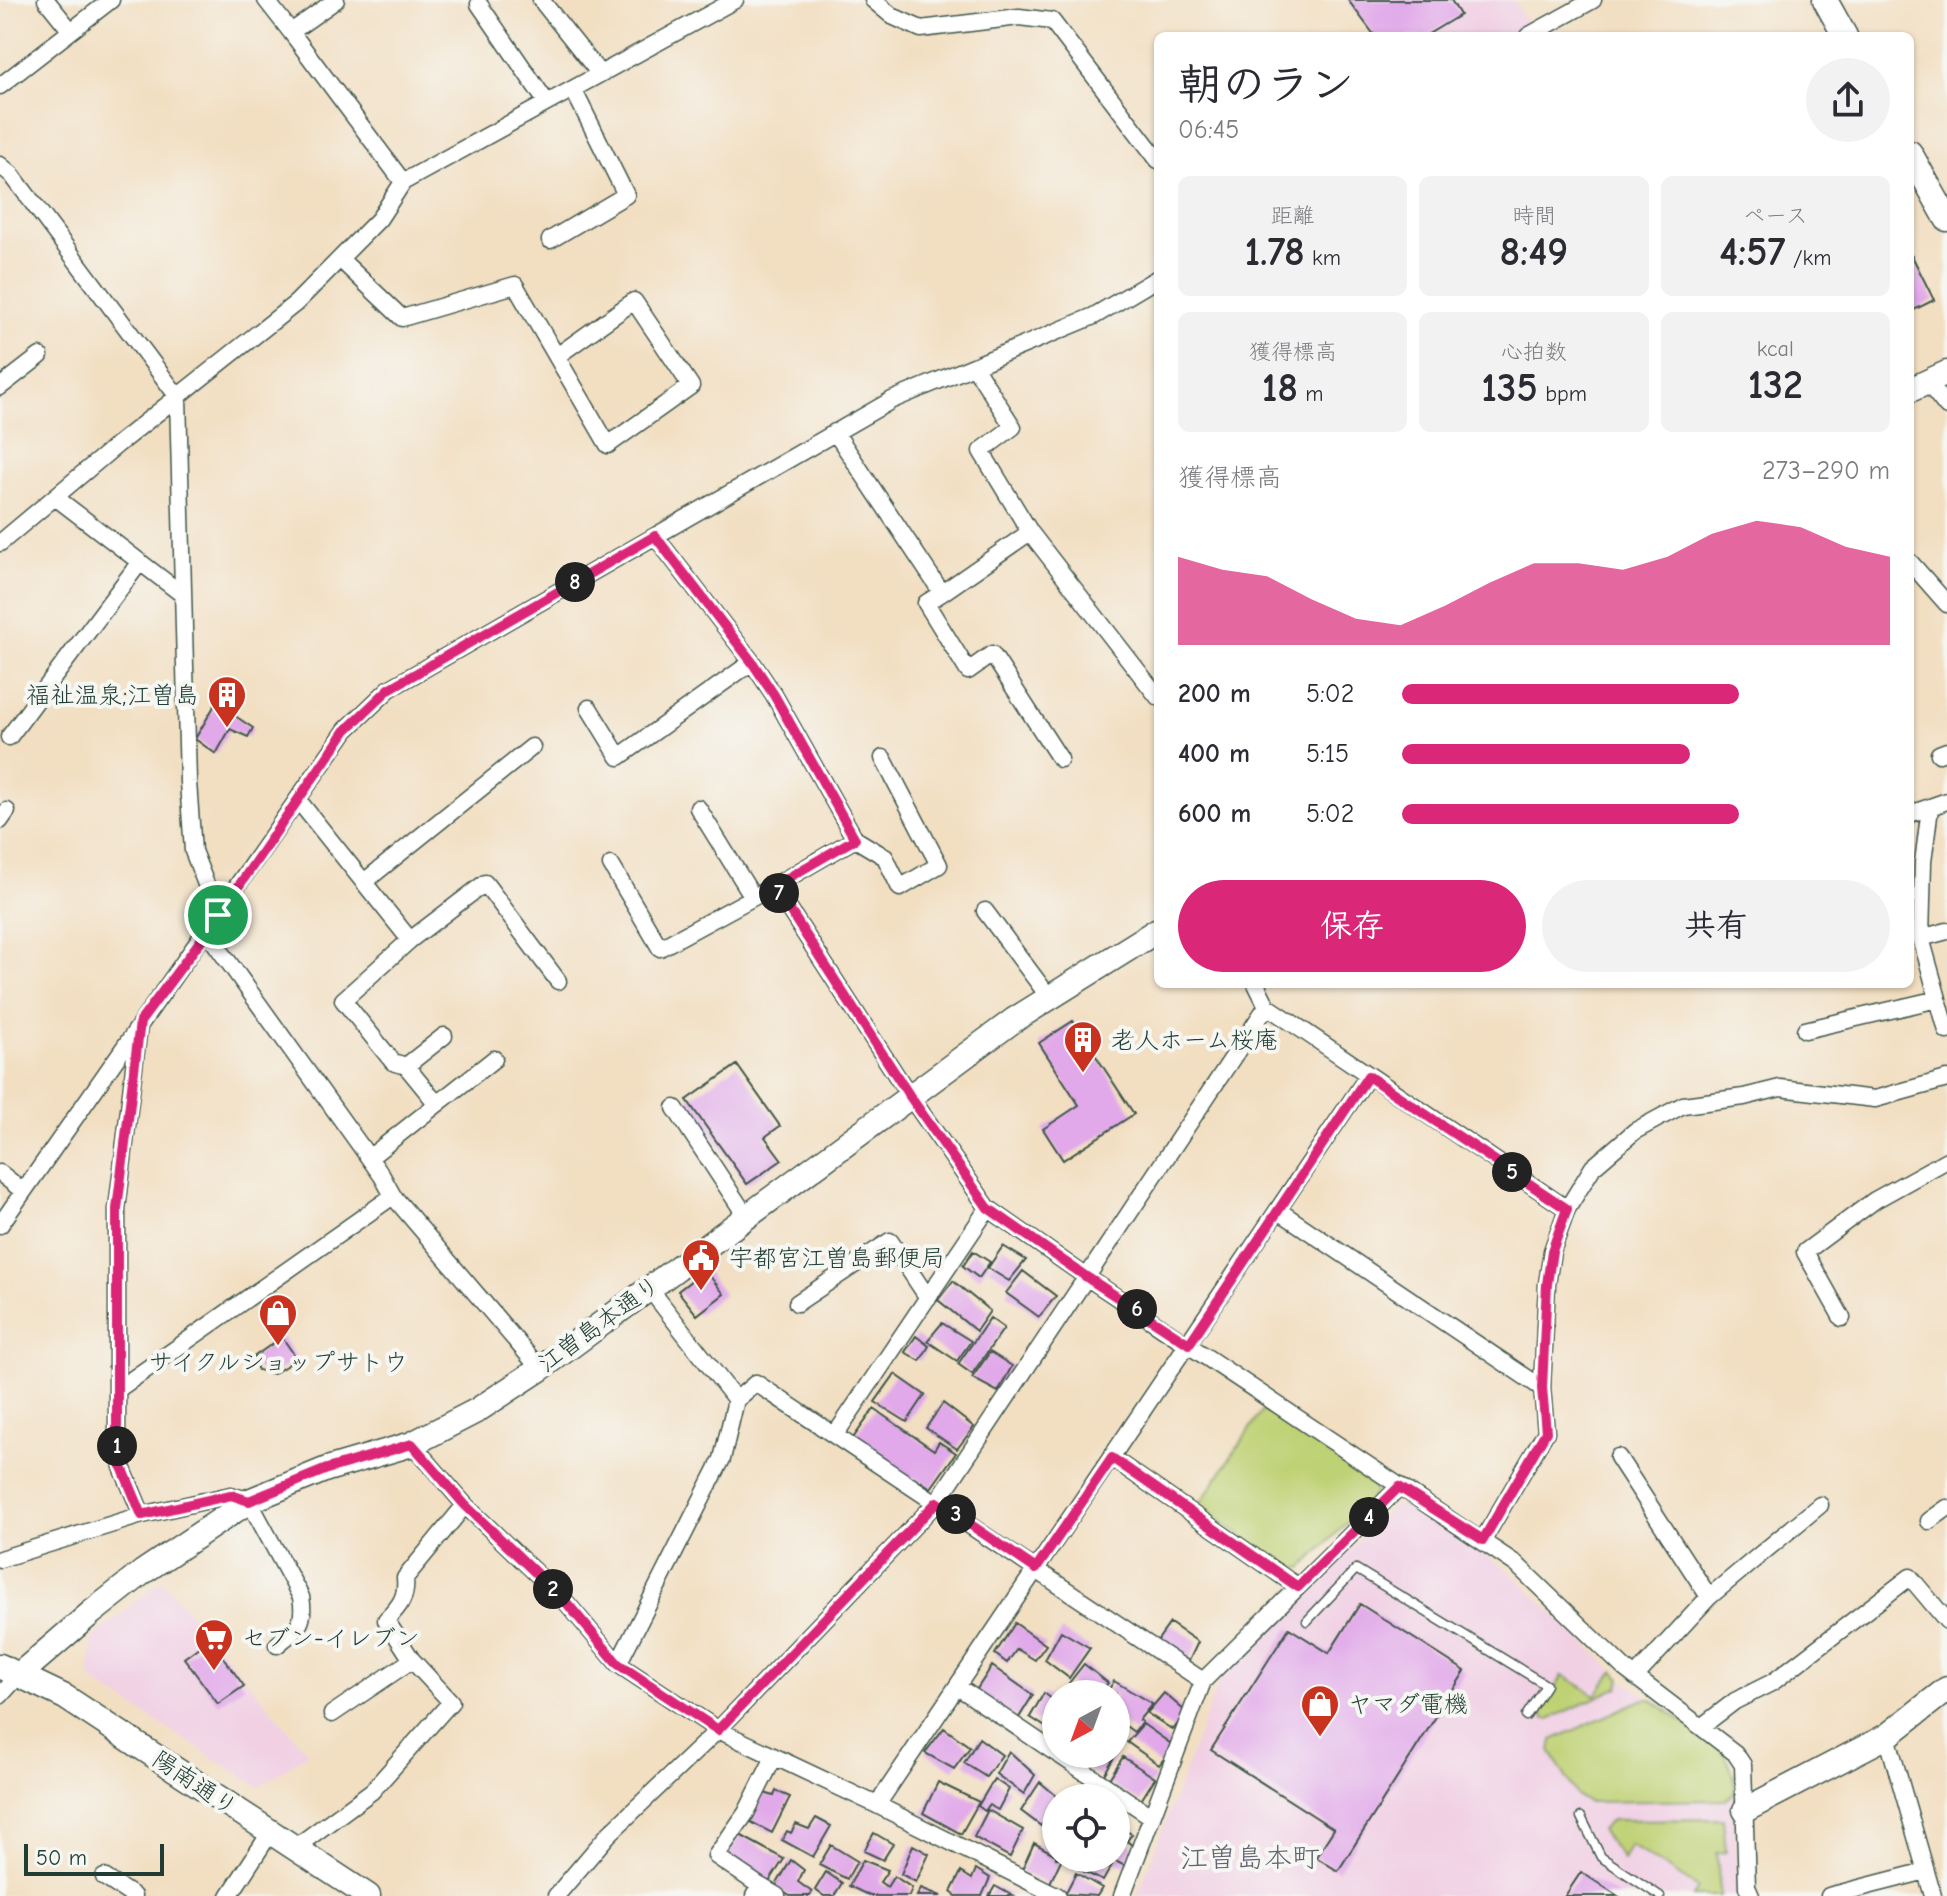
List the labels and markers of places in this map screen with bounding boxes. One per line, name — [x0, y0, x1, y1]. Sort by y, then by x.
pin: 8 — [555, 562, 595, 602]
building icon: 福祉温泉;江曽島 — [206, 674, 248, 729]
place label: 福祉温泉;江曽島 — [26, 681, 199, 709]
pin: 7 — [759, 873, 799, 913]
pin — [184, 881, 252, 949]
building icon: 老人ホーム桜庵 — [1062, 1019, 1104, 1074]
place label: 老人ホーム桜庵 — [1111, 1026, 1278, 1054]
pin: 5 — [1492, 1152, 1532, 1192]
public building icon: 宇都宮江曽島郵便局 — [680, 1237, 722, 1292]
place label: 宇都宮江曽島郵便局 — [729, 1244, 945, 1272]
pin: 6 — [1117, 1289, 1157, 1329]
shop icon: サイクルショップサトウ — [257, 1292, 299, 1347]
place label: サイクルショップサトウ — [148, 1348, 408, 1376]
pin: 1 — [97, 1426, 137, 1466]
pin: 3 — [936, 1494, 976, 1534]
pin: 4 — [1349, 1497, 1389, 1537]
pin: 2 — [533, 1569, 573, 1609]
supermarket icon: セブン-イレブン — [193, 1617, 235, 1672]
place label: セブン-イレブン — [242, 1624, 420, 1652]
shop icon: ヤマダ電機 — [1299, 1683, 1341, 1738]
place label: ヤマダ電機 — [1348, 1690, 1468, 1718]

